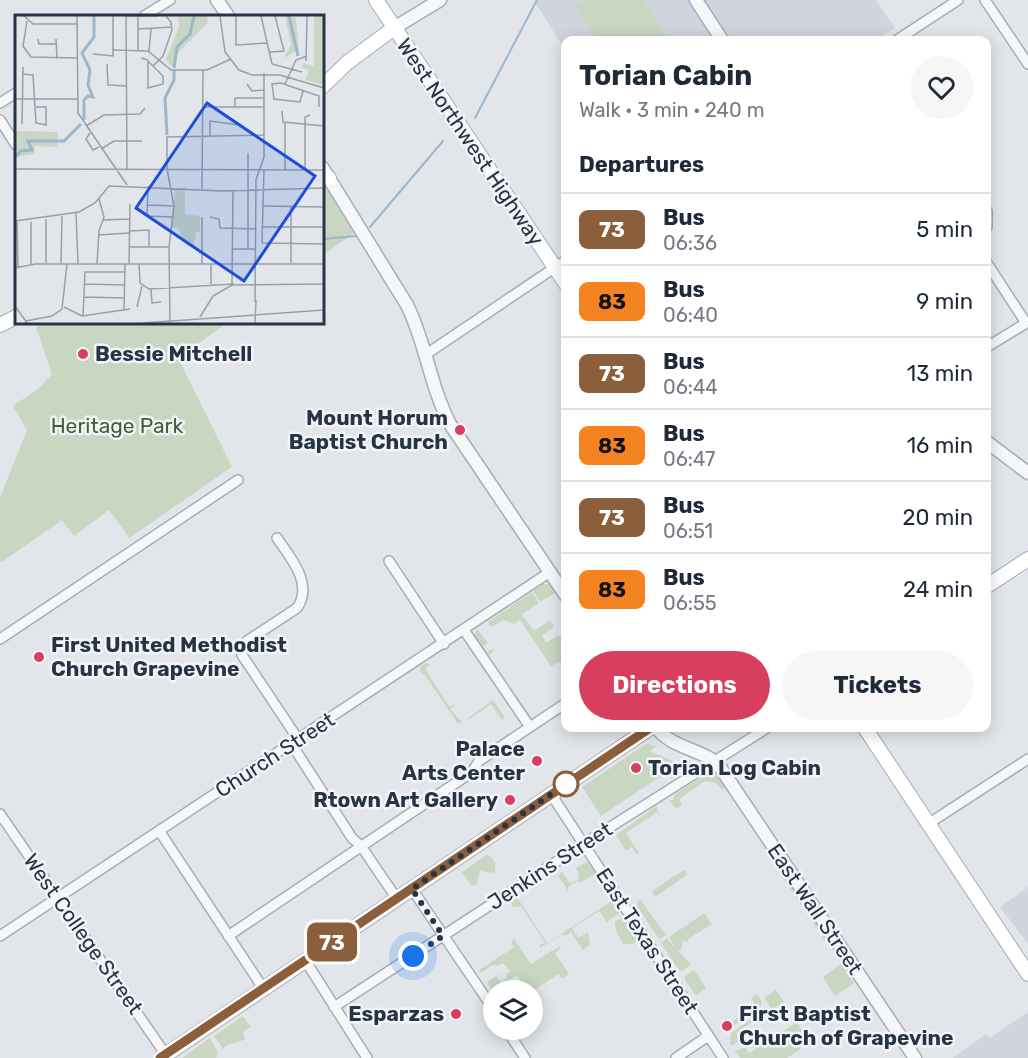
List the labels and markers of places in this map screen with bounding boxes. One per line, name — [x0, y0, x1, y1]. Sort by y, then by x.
place label: Bessie Mitchell — [95, 341, 252, 366]
marker: Bessie Mitchell — [76, 347, 90, 361]
place label: Mount Horum Baptist Church — [289, 405, 448, 454]
marker: Mount Horum Baptist Church — [453, 423, 467, 437]
place label: First United Methodist Church Grapevine — [51, 632, 287, 681]
marker: First United Methodist Church Grapevine — [32, 650, 46, 664]
place label: Palace Arts Center — [402, 736, 525, 785]
marker: Palace Arts Center — [530, 754, 544, 768]
place label: Torian Log Cabin — [648, 755, 821, 780]
marker: Torian Log Cabin — [629, 761, 643, 775]
unlabelled marker — [553, 771, 579, 797]
place label: Rtown Art Gallery — [313, 787, 498, 812]
marker: Rtown Art Gallery — [503, 793, 517, 807]
place label: Esparzas — [348, 1001, 444, 1026]
place label: First Baptist Church of Grapevine — [739, 1001, 954, 1050]
marker: Esparzas — [449, 1007, 463, 1021]
marker: First Baptist Church of Grapevine — [720, 1019, 734, 1033]

